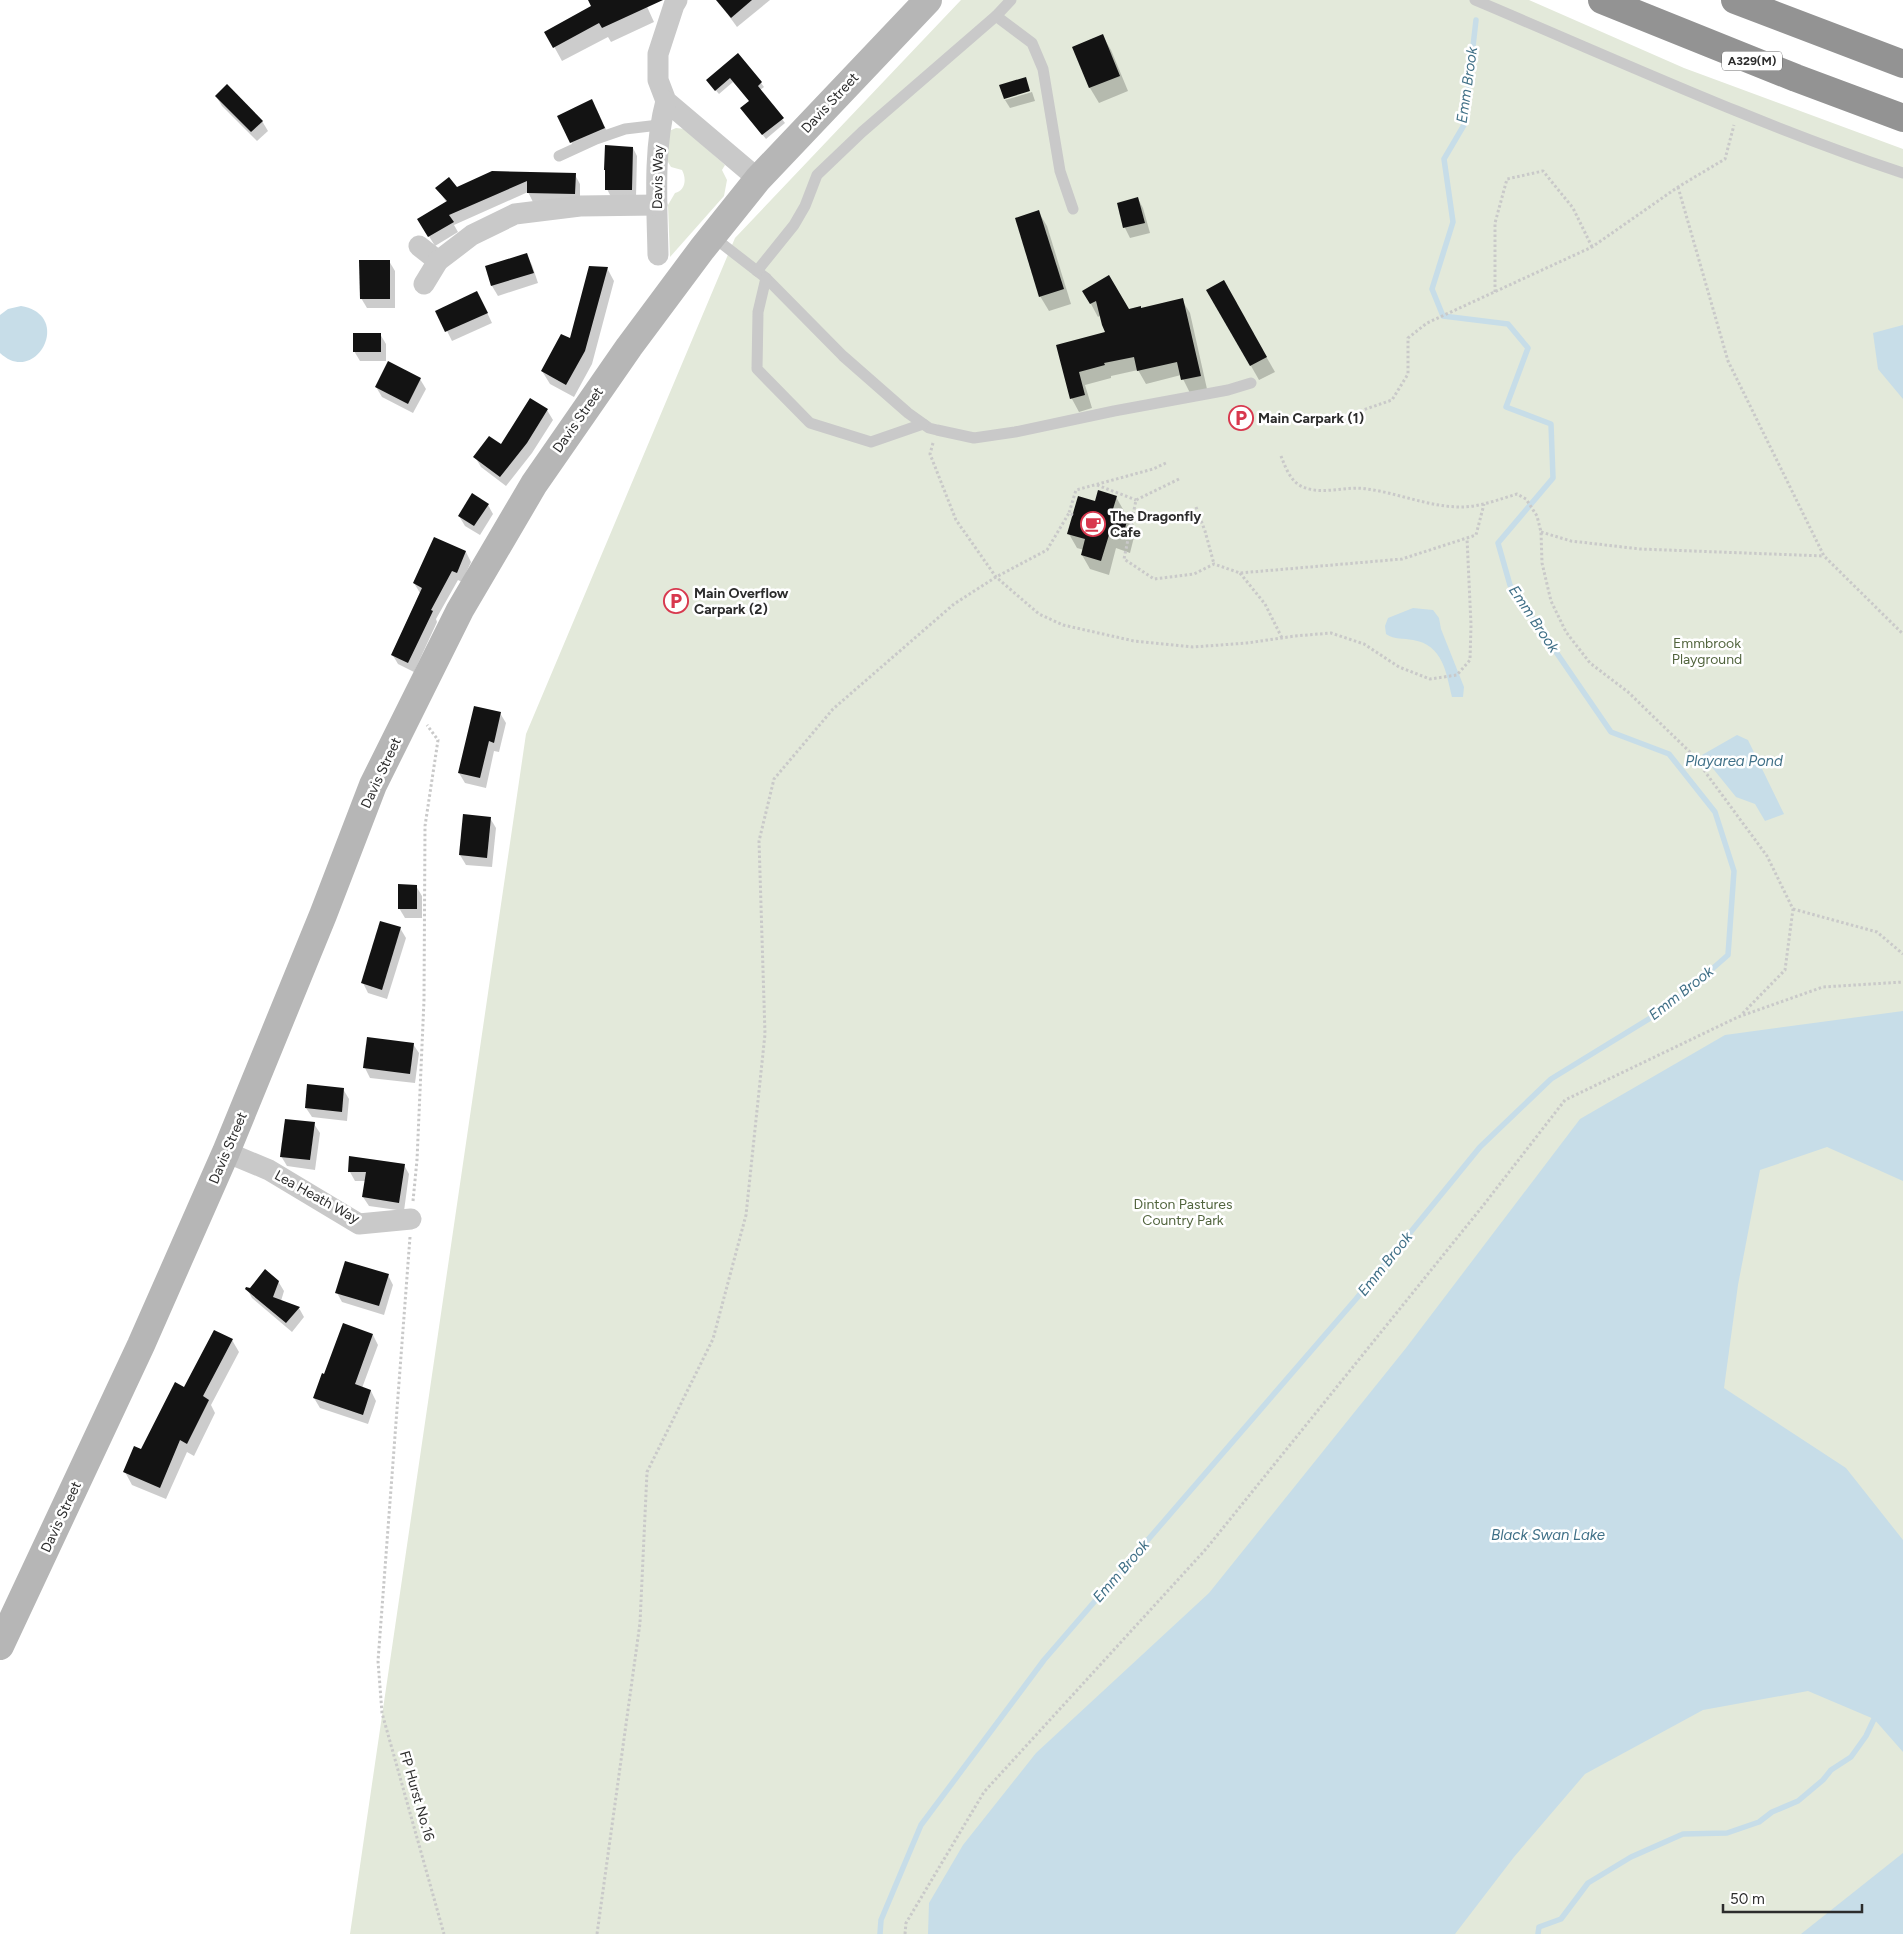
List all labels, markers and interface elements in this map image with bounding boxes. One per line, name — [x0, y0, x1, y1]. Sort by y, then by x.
water label: Emm Brook — [1453, 45, 1481, 124]
road number: A329(M) — [1722, 51, 1782, 70]
street label: Davis Street — [798, 69, 862, 137]
street label: Davis Way — [649, 144, 667, 209]
street label: Davis Street — [549, 384, 607, 456]
parking icon: Main Carpark (1) — [1228, 405, 1254, 431]
place label: Main Carpark (1) — [1258, 410, 1364, 427]
place label: The Dragonfly Cafe — [1110, 508, 1202, 541]
cafe icon: The Dragonfly Cafe — [1080, 511, 1106, 537]
water label: Emm Brook — [1505, 582, 1563, 657]
place label: Main Overflow Carpark (2) — [694, 585, 789, 618]
parking icon: Main Overflow Carpark (2) — [663, 588, 689, 614]
park label: Emmbrook Playground — [1672, 635, 1742, 668]
street label: Davis Street — [357, 735, 405, 811]
water label: Playarea Pond — [1685, 752, 1783, 770]
water label: Emm Brook — [1645, 962, 1717, 1024]
street label: Davis Street — [205, 1110, 251, 1186]
street label: Lea Heath Way — [271, 1167, 363, 1228]
park label: Dinton Pastures Country Park — [1134, 1196, 1232, 1229]
water label: Emm Brook — [1354, 1228, 1417, 1300]
street label: Davis Street — [37, 1479, 85, 1555]
water label: Black Swan Lake — [1491, 1526, 1605, 1544]
water label: Emm Brook — [1089, 1535, 1154, 1606]
street label: FP Hurst No.16 — [396, 1749, 438, 1843]
scale bar — [1723, 1882, 1862, 1914]
text: 50 m — [1730, 1890, 1765, 1908]

